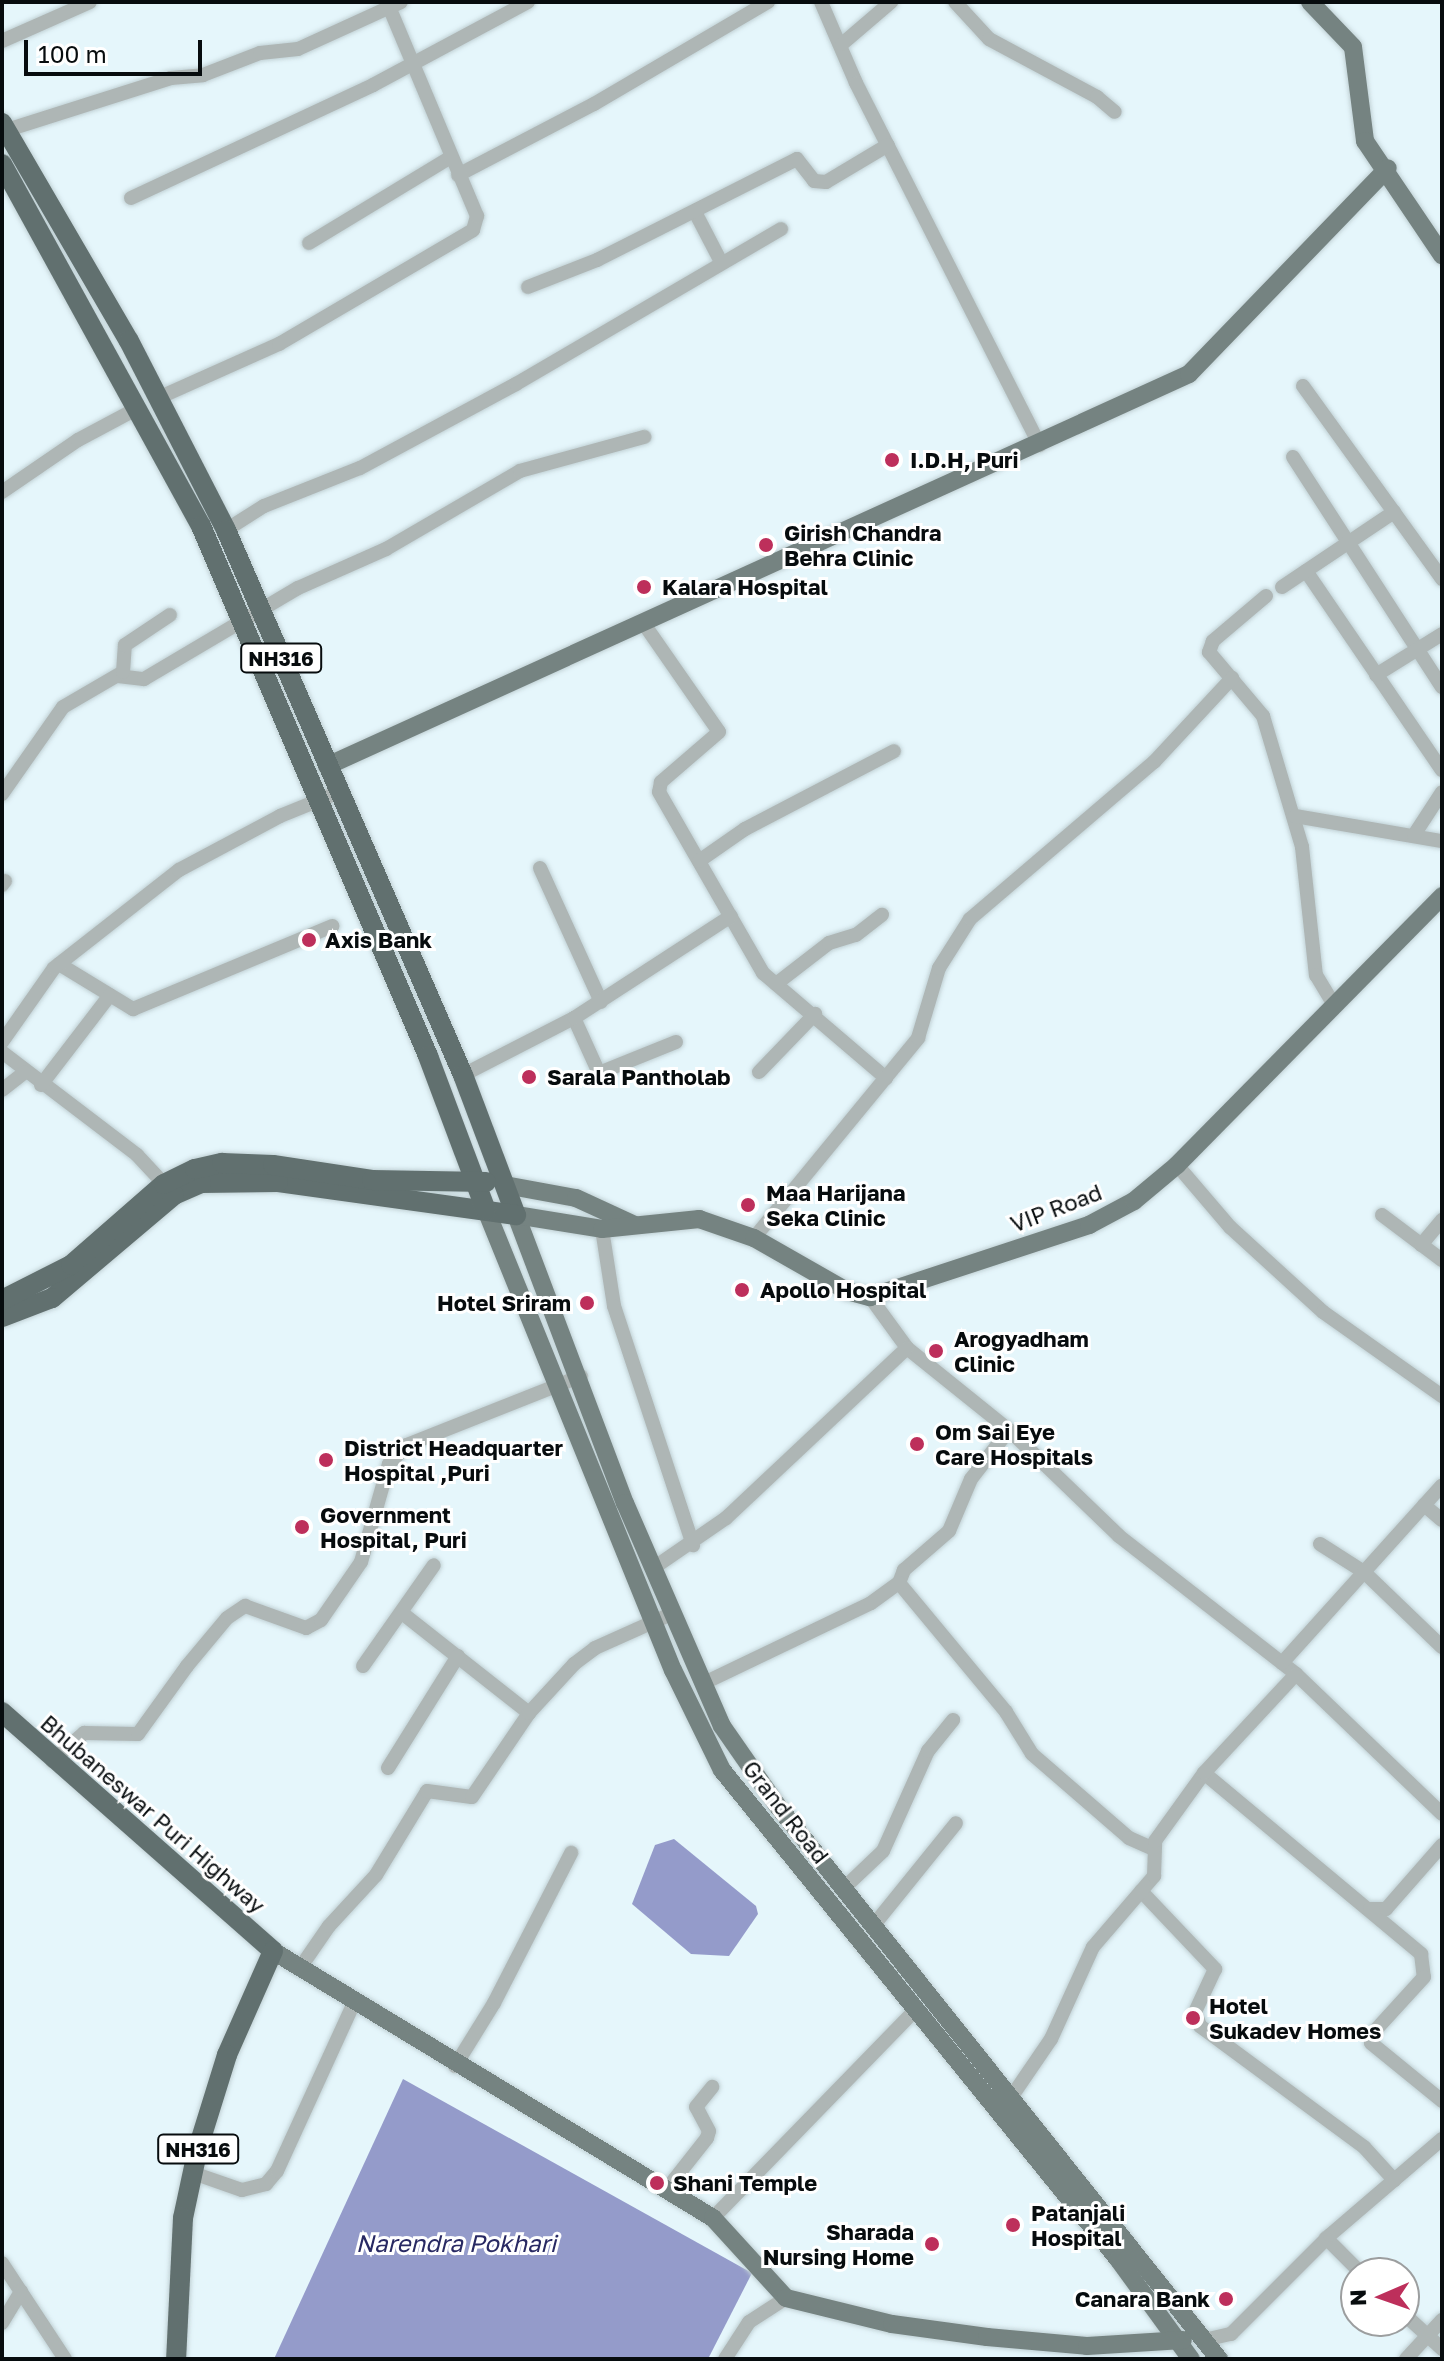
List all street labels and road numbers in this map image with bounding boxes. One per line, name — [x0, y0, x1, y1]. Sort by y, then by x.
road number: NH316 — [239, 642, 323, 674]
street label: VIP Road — [1007, 1179, 1105, 1237]
street label: Bhubaneswar Puri Highway — [36, 1709, 270, 1919]
street label: Grand Road — [738, 1756, 834, 1868]
road number: NH316 — [156, 2133, 240, 2165]

